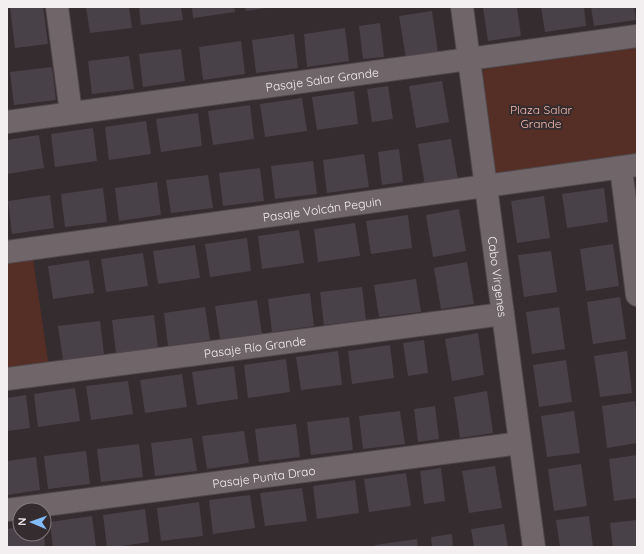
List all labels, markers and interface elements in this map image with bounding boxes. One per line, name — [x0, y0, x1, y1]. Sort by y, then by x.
street label: Pasaje Salar Grande — [265, 64, 380, 94]
park label: Plaza Salar Grande — [510, 102, 572, 131]
street label: Pasaje Volcán Peguin — [262, 193, 382, 224]
street label: Cabo Vírgenes — [485, 235, 511, 318]
street label: Pasaje Río Grande — [203, 332, 307, 361]
street label: Pasaje Punta Drao — [211, 462, 316, 491]
north arrow — [12, 502, 52, 542]
text: N — [15, 517, 29, 526]

